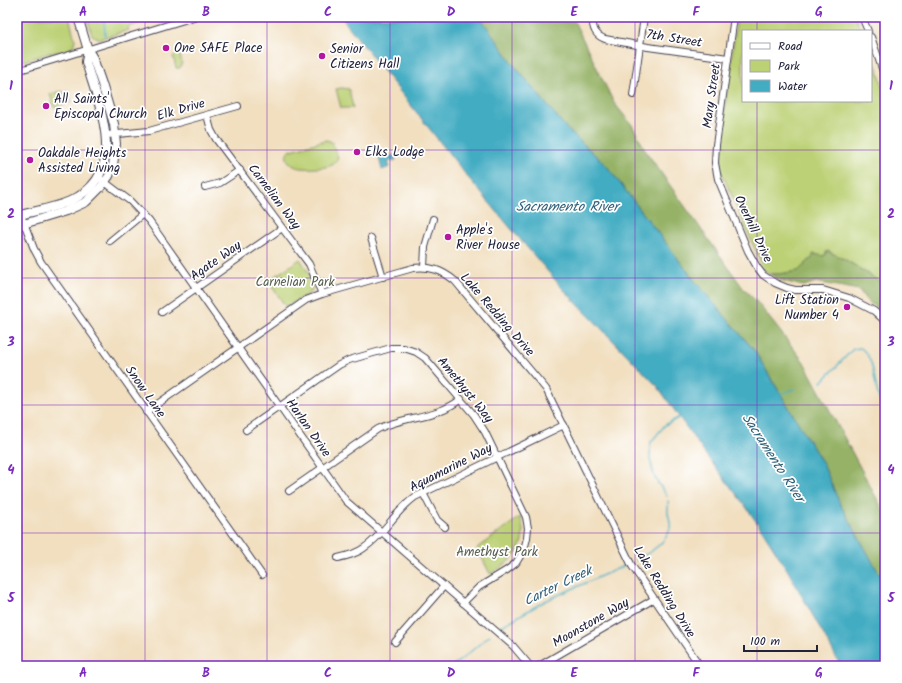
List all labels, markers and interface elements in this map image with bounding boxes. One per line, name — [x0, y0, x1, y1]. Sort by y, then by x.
text: A — [79, 2, 87, 23]
text: B — [202, 2, 210, 23]
text: C — [324, 2, 332, 23]
text: D — [447, 2, 456, 23]
text: E — [570, 2, 578, 23]
text: F — [692, 2, 700, 23]
text: G — [815, 2, 823, 23]
street label: 7th Street — [645, 24, 704, 54]
legend — [742, 30, 872, 102]
text: Road — [778, 37, 803, 56]
place label: One SAFE Place — [174, 38, 263, 59]
place label: Senior Citizens Hall — [330, 39, 399, 75]
marker: One SAFE Place — [161, 43, 171, 53]
marker: Senior Citizens Hall — [317, 51, 327, 61]
text: Park — [778, 57, 800, 76]
street label: Mary Street — [697, 61, 727, 130]
text: 1 — [9, 76, 13, 97]
text: 1 — [889, 76, 893, 97]
text: Water — [778, 77, 808, 96]
place label: All Saints' Episcopal Church — [54, 89, 147, 125]
street label: Elk Drive — [154, 93, 208, 127]
marker: All Saints' Episcopal Church — [41, 101, 51, 111]
place label: Elks Lodge — [365, 142, 424, 163]
place label: Oakdale Heights Assisted Living — [38, 143, 127, 179]
marker: Elks Lodge — [352, 147, 362, 157]
marker: Oakdale Heights Assisted Living — [25, 155, 35, 165]
street label: Carnelian Way — [242, 160, 306, 235]
street label: Overhill Drive — [728, 192, 778, 266]
water label: Sacramento River — [516, 196, 621, 218]
text: 2 — [7, 204, 15, 225]
text: 2 — [887, 204, 895, 225]
place label: Apple's River House — [456, 220, 520, 256]
marker: Apple's River House — [443, 232, 453, 242]
street label: Agate Way — [186, 235, 247, 286]
street label: Lake Redding Drive — [455, 268, 540, 362]
park label: Carnelian Park — [255, 272, 335, 293]
place label: Lift Station Number 4 — [775, 290, 839, 326]
marker: Lift Station Number 4 — [842, 302, 852, 312]
text: 3 — [6, 332, 15, 353]
text: 3 — [886, 332, 895, 353]
street label: Amethyst Way — [432, 352, 499, 429]
street label: Snow Lane — [119, 362, 171, 423]
street label: Harlan Drive — [280, 394, 336, 462]
water label: Sacramento River — [736, 409, 812, 510]
street label: Aquamarine Way — [406, 438, 497, 498]
text: 4 — [7, 460, 15, 481]
text: 4 — [887, 460, 895, 481]
park label: Amethyst Park — [456, 542, 539, 563]
street label: Lake Redding Drive — [627, 542, 701, 642]
water label: Carter Creek — [520, 559, 598, 612]
text: 5 — [7, 588, 16, 609]
text: 5 — [887, 588, 896, 609]
street label: Moonstone Way — [549, 592, 634, 654]
scale bar — [744, 627, 817, 653]
text: 100 m — [750, 632, 781, 651]
text: A — [79, 663, 87, 683]
text: B — [202, 663, 210, 683]
text: C — [324, 663, 332, 683]
text: D — [447, 663, 456, 683]
text: E — [570, 663, 578, 683]
text: F — [692, 663, 700, 683]
text: G — [815, 663, 823, 683]

